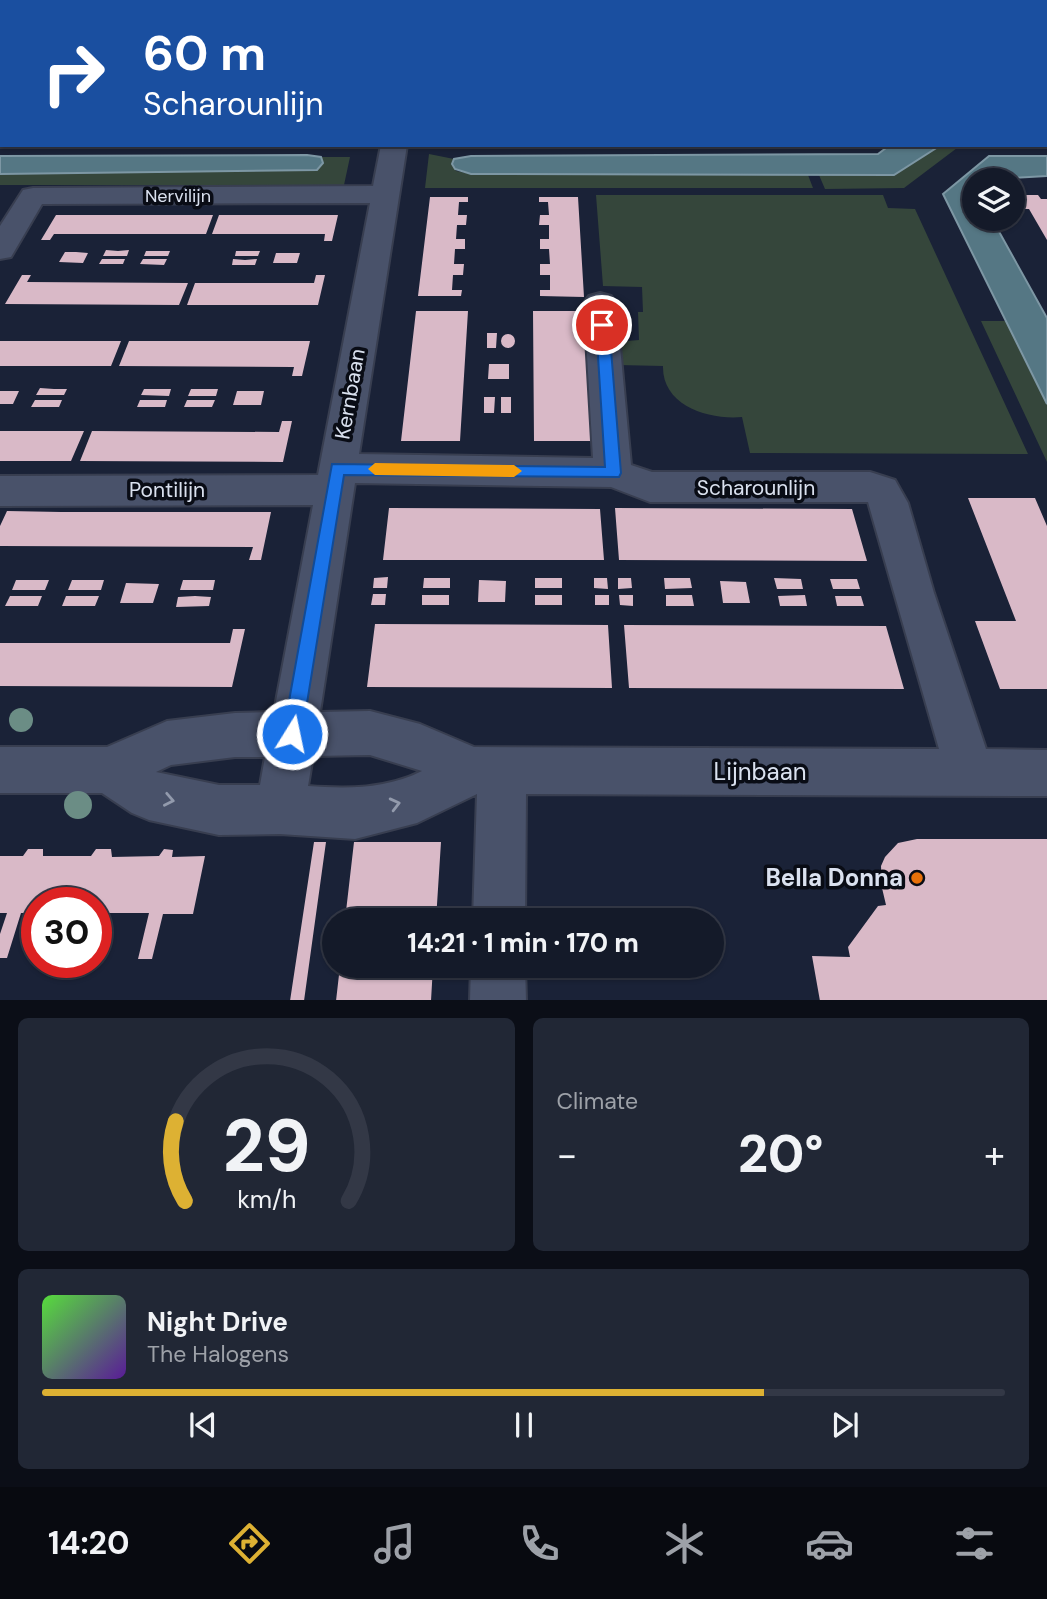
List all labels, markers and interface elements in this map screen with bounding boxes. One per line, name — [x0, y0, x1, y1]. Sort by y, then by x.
text: 60 m — [143, 21, 266, 85]
icon: right — [28, 28, 119, 119]
text: Scharounlijn — [143, 83, 324, 125]
map controls — [962, 168, 1025, 231]
button: layers — [962, 168, 1025, 231]
street label: Nervilijn — [145, 184, 211, 208]
pin — [572, 295, 632, 355]
icon: arrive — [583, 306, 621, 344]
street label: Kernbaan — [328, 347, 372, 441]
street label: Scharounlijn — [697, 474, 815, 502]
street label: Pontilijn — [129, 476, 205, 504]
position arrow — [255, 697, 329, 771]
street label: Lijnbaan — [714, 756, 806, 787]
one-way arrow — [163, 792, 175, 807]
one-way arrow — [389, 798, 401, 812]
place label: Bella Donna — [765, 862, 903, 893]
marker: Bella Donna — [909, 870, 925, 886]
speed limit sign: 30 — [21, 887, 112, 978]
text: 14:21 · 1 min · 170 m — [407, 926, 639, 960]
text: Climate — [557, 1086, 638, 1116]
text: 29 — [222, 1099, 310, 1194]
text: 20° — [738, 1120, 824, 1188]
text: − — [557, 1130, 577, 1180]
text: + — [984, 1130, 1005, 1180]
text: km/h — [237, 1182, 296, 1215]
text: Night Drive — [147, 1305, 288, 1339]
text: The Halogens — [147, 1339, 289, 1369]
icon: previous — [184, 1406, 222, 1444]
icon: pause — [505, 1406, 543, 1444]
icon: next — [826, 1406, 864, 1444]
icon: directions — [225, 1519, 274, 1568]
icon: music — [370, 1519, 419, 1568]
icon: phone — [515, 1519, 564, 1568]
icon: climate — [660, 1519, 709, 1568]
icon: car — [805, 1519, 854, 1568]
icon: filters — [950, 1519, 999, 1568]
text: 14:20 — [48, 1522, 129, 1564]

